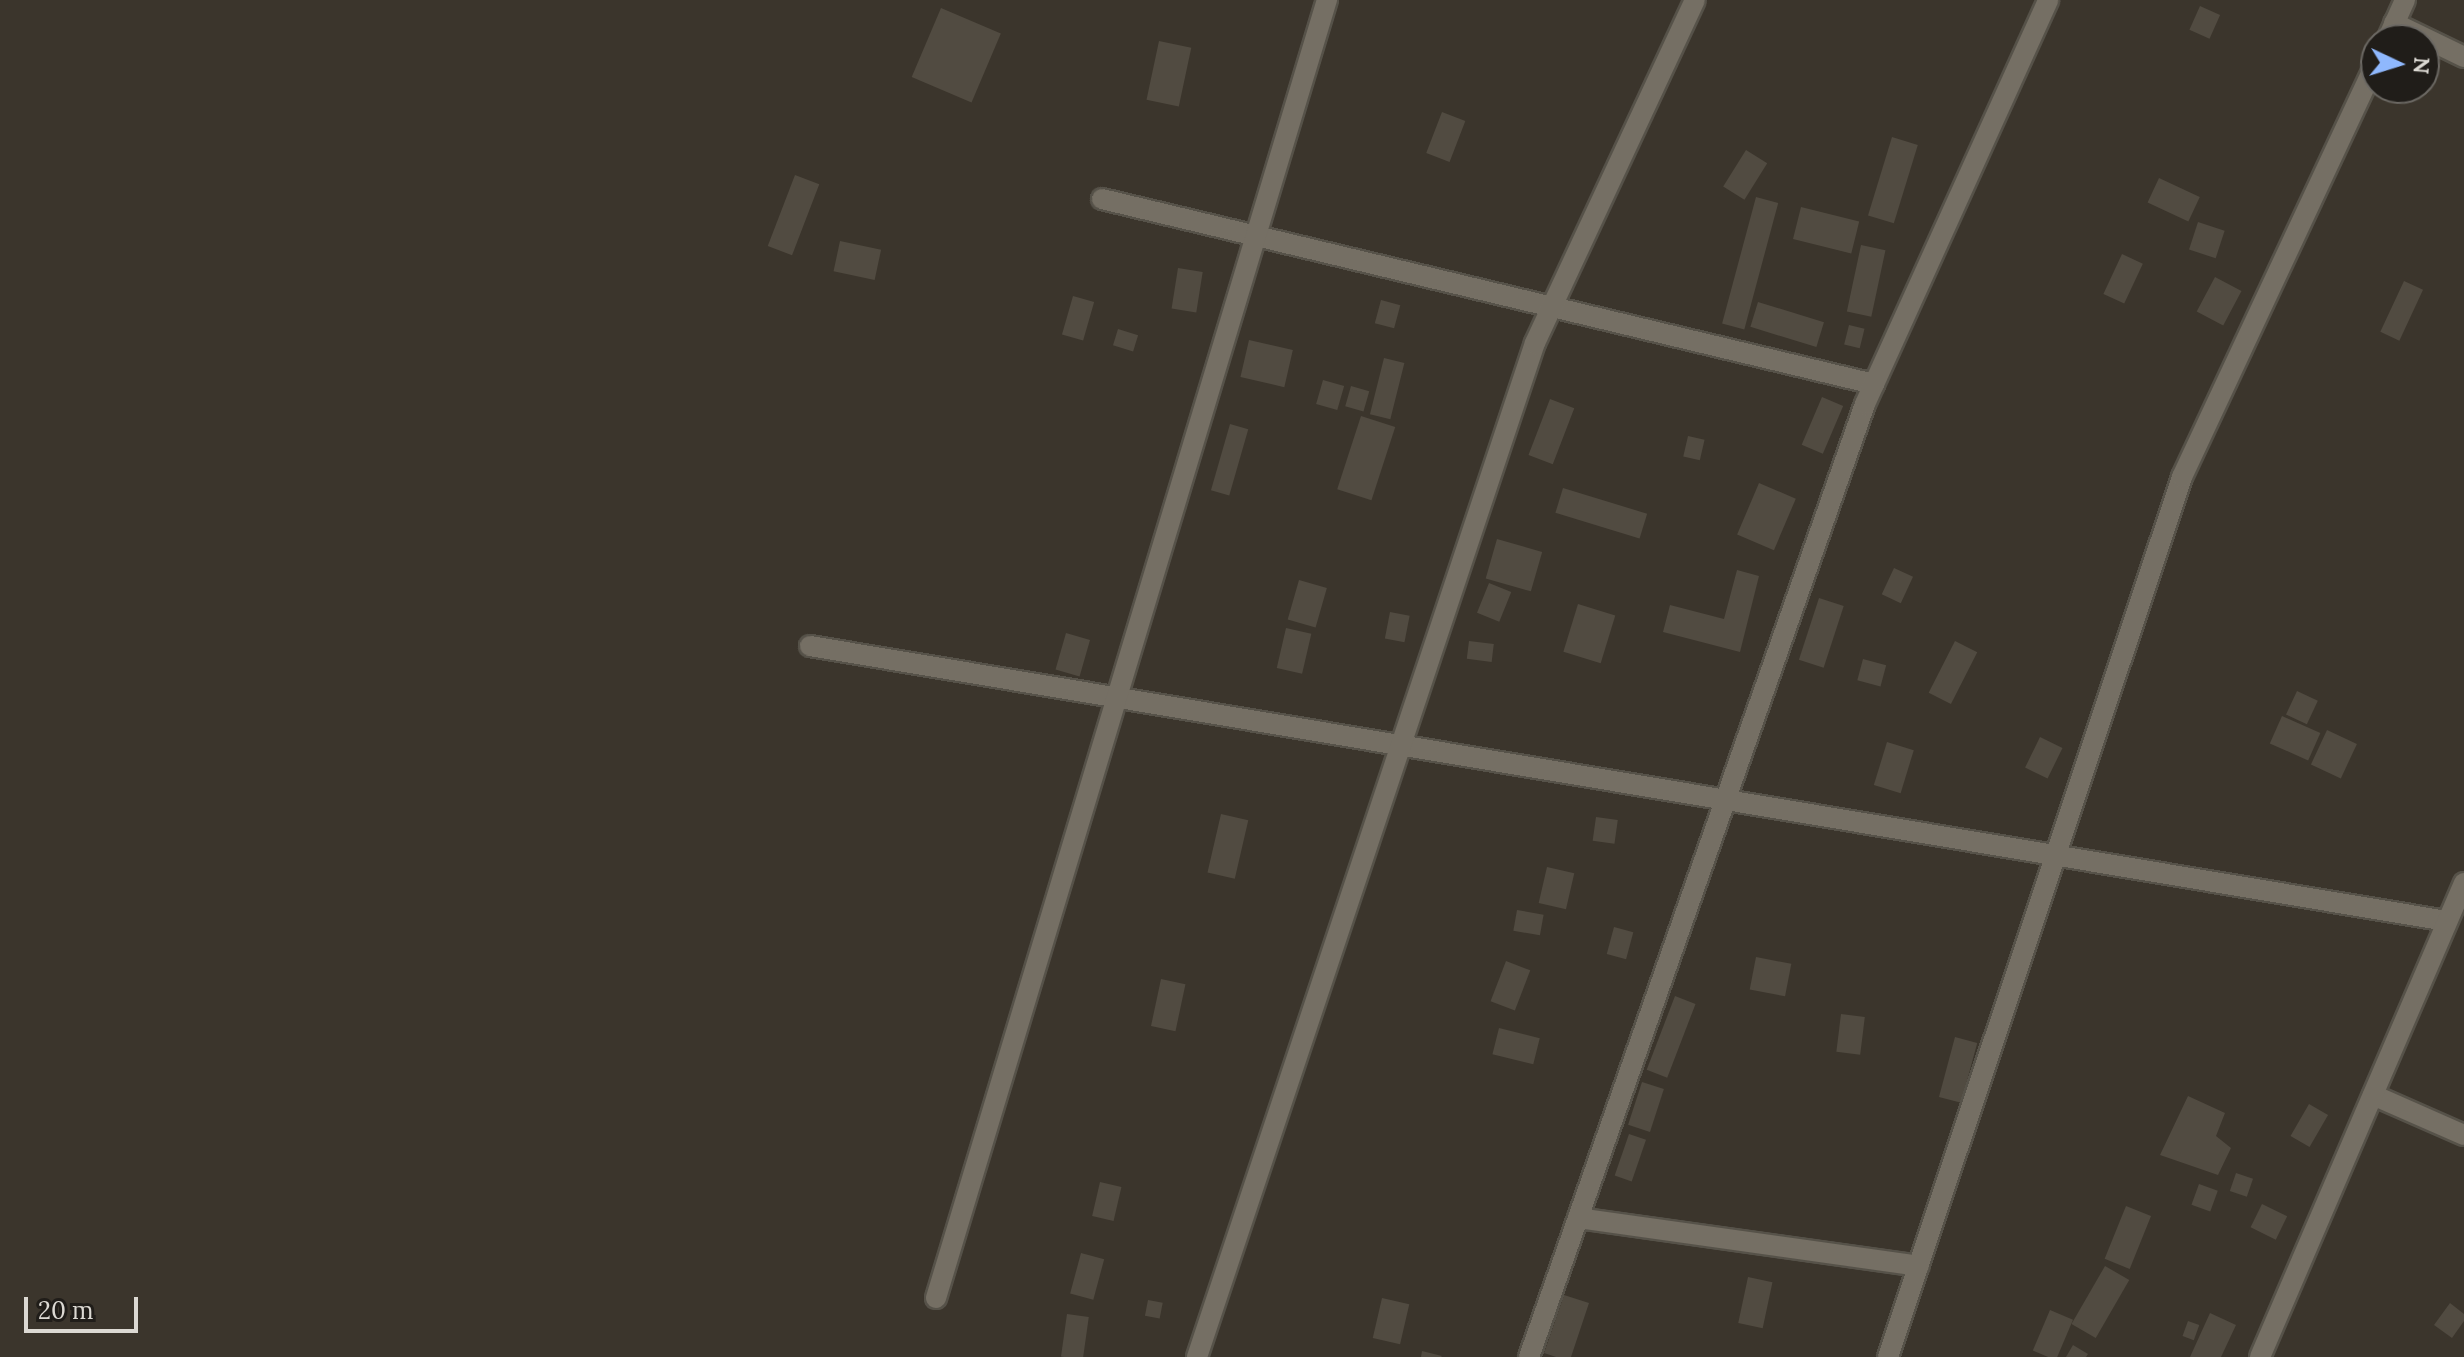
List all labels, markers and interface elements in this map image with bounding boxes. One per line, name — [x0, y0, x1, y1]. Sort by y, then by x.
north arrow — [2360, 24, 2440, 104]
text: N — [2407, 56, 2437, 75]
scale bar — [28, 1281, 142, 1331]
text: 20 m — [38, 1295, 94, 1326]

